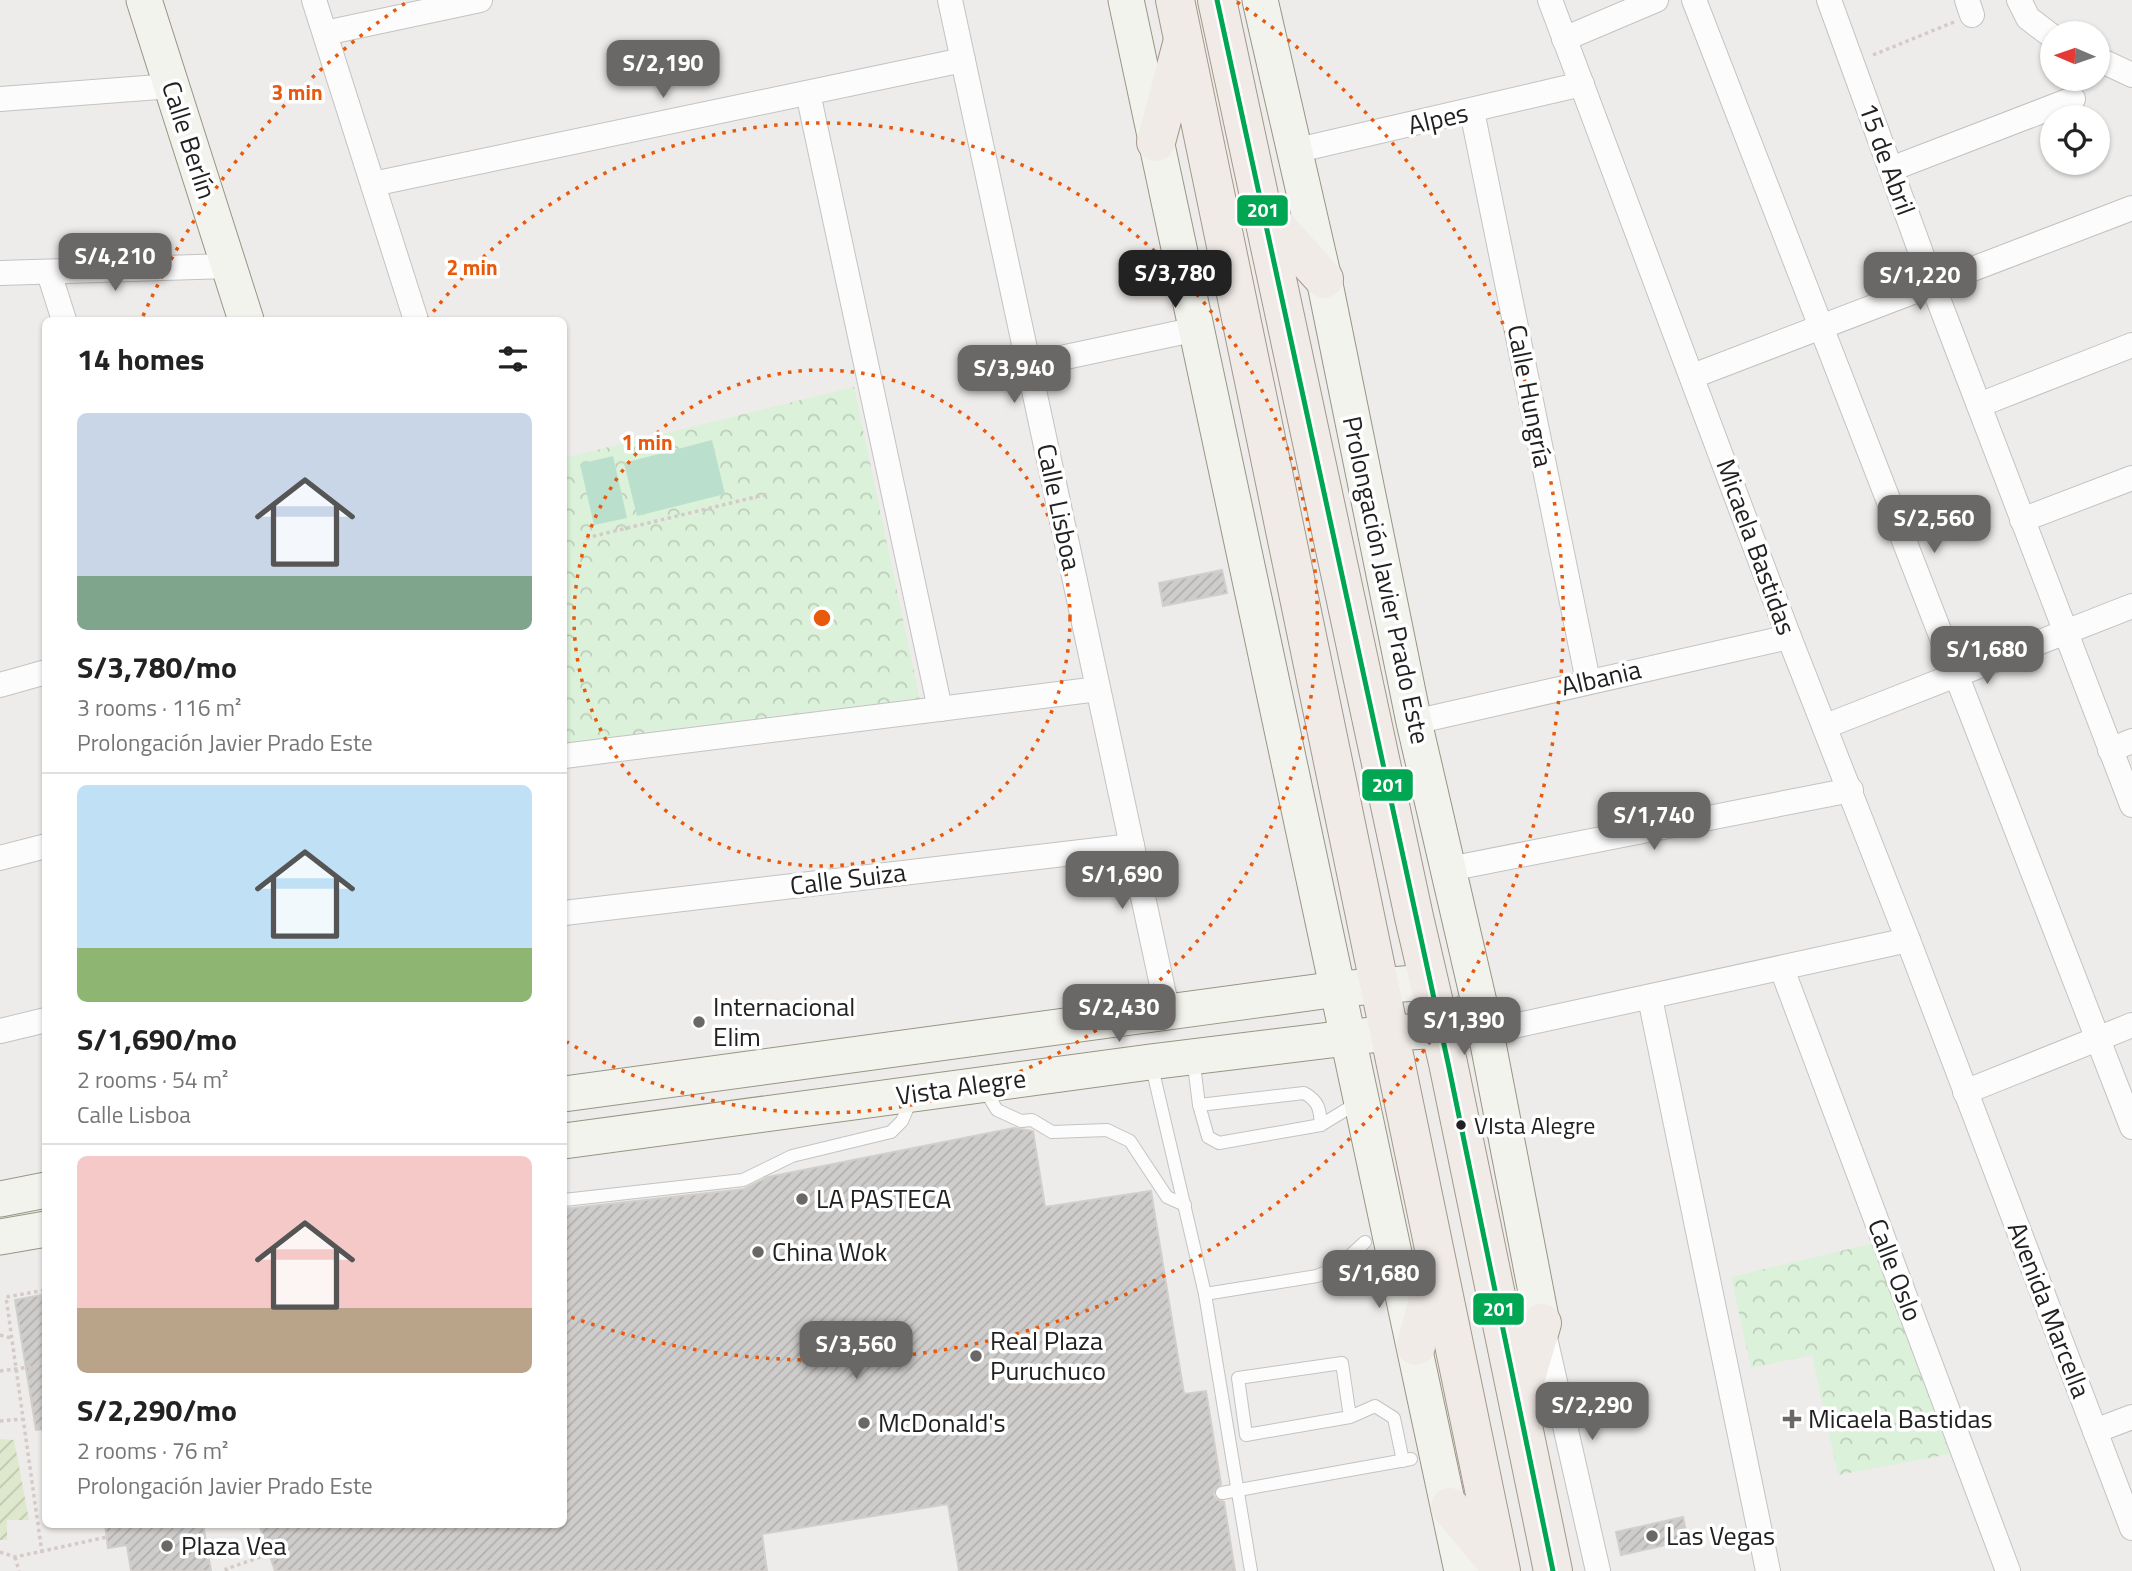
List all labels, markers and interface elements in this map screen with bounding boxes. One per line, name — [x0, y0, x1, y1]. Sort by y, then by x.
north arrow — [2040, 21, 2110, 91]
map controls — [2040, 21, 2110, 175]
pin: S/2,190 — [598, 41, 728, 100]
text: S/2,190 — [623, 45, 703, 80]
street label: Calle Berlín — [152, 76, 227, 204]
text: 3 min — [271, 76, 323, 108]
street label: Alpes — [1404, 93, 1472, 144]
street label: 15 de Abril — [1849, 97, 1926, 221]
button: locate — [2040, 105, 2110, 175]
line badge: 201 — [1236, 194, 1289, 227]
text: 201 — [1247, 195, 1279, 224]
pin: S/4,210 — [50, 233, 180, 293]
text: S/4,210 — [75, 238, 155, 273]
pin: S/3,780 — [1110, 250, 1240, 310]
text: 2 min — [446, 251, 498, 283]
pin: S/1,220 — [1855, 252, 1985, 312]
text: S/3,780 — [1135, 255, 1215, 290]
text: S/1,220 — [1880, 257, 1960, 292]
street label: Calle Hungría — [1498, 321, 1563, 471]
text: 14 homes — [77, 336, 204, 382]
icon: filters — [494, 340, 532, 378]
pin: S/3,940 — [949, 346, 1079, 405]
text: S/3,940 — [974, 350, 1054, 385]
street label: Prolongación Javier Prado Este — [1333, 412, 1440, 747]
text: 1 min — [621, 426, 673, 458]
street label: Calle Lisboa — [1027, 440, 1092, 574]
street label: Micaela Bastidas — [1707, 453, 1806, 640]
icon: home — [242, 459, 368, 585]
pin: S/2,560 — [1869, 496, 1999, 555]
text: S/2,560 — [1894, 500, 1974, 535]
centre of rings — [810, 606, 834, 630]
pin: S/1,680 — [1922, 626, 2052, 686]
text: S/1,680 — [1947, 631, 2027, 666]
text: S/3,780/mo — [77, 644, 237, 690]
street label: Albania — [1557, 649, 1645, 706]
text: 3 rooms · 116 m² — [77, 690, 241, 725]
text: Prolongación Javier Prado Este — [77, 725, 373, 760]
line badge: 201 — [1361, 768, 1414, 802]
text: 201 — [1372, 770, 1404, 799]
pin: S/1,740 — [1589, 792, 1719, 852]
text: S/1,740 — [1614, 797, 1694, 832]
icon: home — [242, 831, 368, 957]
street label: Calle Suiza — [788, 852, 908, 905]
pin: S/1,690 — [1057, 852, 1187, 911]
text: S/1,690 — [1082, 856, 1162, 891]
pin: S/2,430 — [1054, 984, 1184, 1044]
place label: Internacional Elim — [713, 987, 855, 1056]
text: S/2,430 — [1079, 989, 1159, 1024]
pin: S/1,390 — [1399, 998, 1529, 1057]
text: S/1,390 — [1424, 1002, 1504, 1037]
marker: Internacional Elim — [691, 1014, 707, 1030]
text: S/1,690/mo — [77, 1016, 237, 1062]
street label: Vista Alegre — [894, 1058, 1028, 1115]
text: 2 rooms · 54 m² — [77, 1062, 228, 1097]
text: Calle Lisboa — [77, 1097, 191, 1132]
place label: VIsta Alegre — [1474, 1107, 1595, 1143]
marker: VIsta Alegre — [1454, 1118, 1468, 1132]
place label: LA PASTECA — [816, 1179, 951, 1218]
marker: LA PASTECA — [794, 1191, 810, 1207]
icon: home — [242, 1202, 368, 1328]
street label: Calle Oslo — [1858, 1213, 1933, 1327]
street label: Avenida Marcella — [1998, 1216, 2101, 1403]
place label: China Wok — [772, 1232, 887, 1271]
marker: China Wok — [750, 1244, 766, 1260]
pin: S/1,680 — [1314, 1250, 1444, 1310]
text: S/1,680 — [1339, 1255, 1419, 1290]
line badge: 201 — [1472, 1292, 1525, 1326]
text: 201 — [1483, 1294, 1515, 1323]
place label: Real Plaza Puruchuco — [990, 1321, 1106, 1390]
pin: S/3,560 — [791, 1322, 921, 1381]
text: S/3,560 — [816, 1326, 896, 1361]
marker: Real Plaza Puruchuco — [968, 1348, 984, 1364]
pin: S/2,290 — [1527, 1382, 1657, 1442]
text: S/2,290/mo — [77, 1387, 237, 1433]
text: S/2,290 — [1552, 1387, 1632, 1422]
place label: Micaela Bastidas — [1808, 1399, 1993, 1438]
place label: McDonald's — [878, 1403, 1006, 1442]
marker: Micaela Bastidas — [1782, 1409, 1802, 1429]
marker: McDonald's — [856, 1415, 872, 1431]
text: 2 rooms · 76 m² — [77, 1433, 228, 1468]
text: Prolongación Javier Prado Este — [77, 1468, 373, 1503]
place label: Las Vegas — [1666, 1516, 1775, 1555]
place label: Plaza Vea — [181, 1526, 286, 1565]
marker: Las Vegas — [1644, 1528, 1660, 1544]
marker: Plaza Vea — [159, 1538, 175, 1554]

